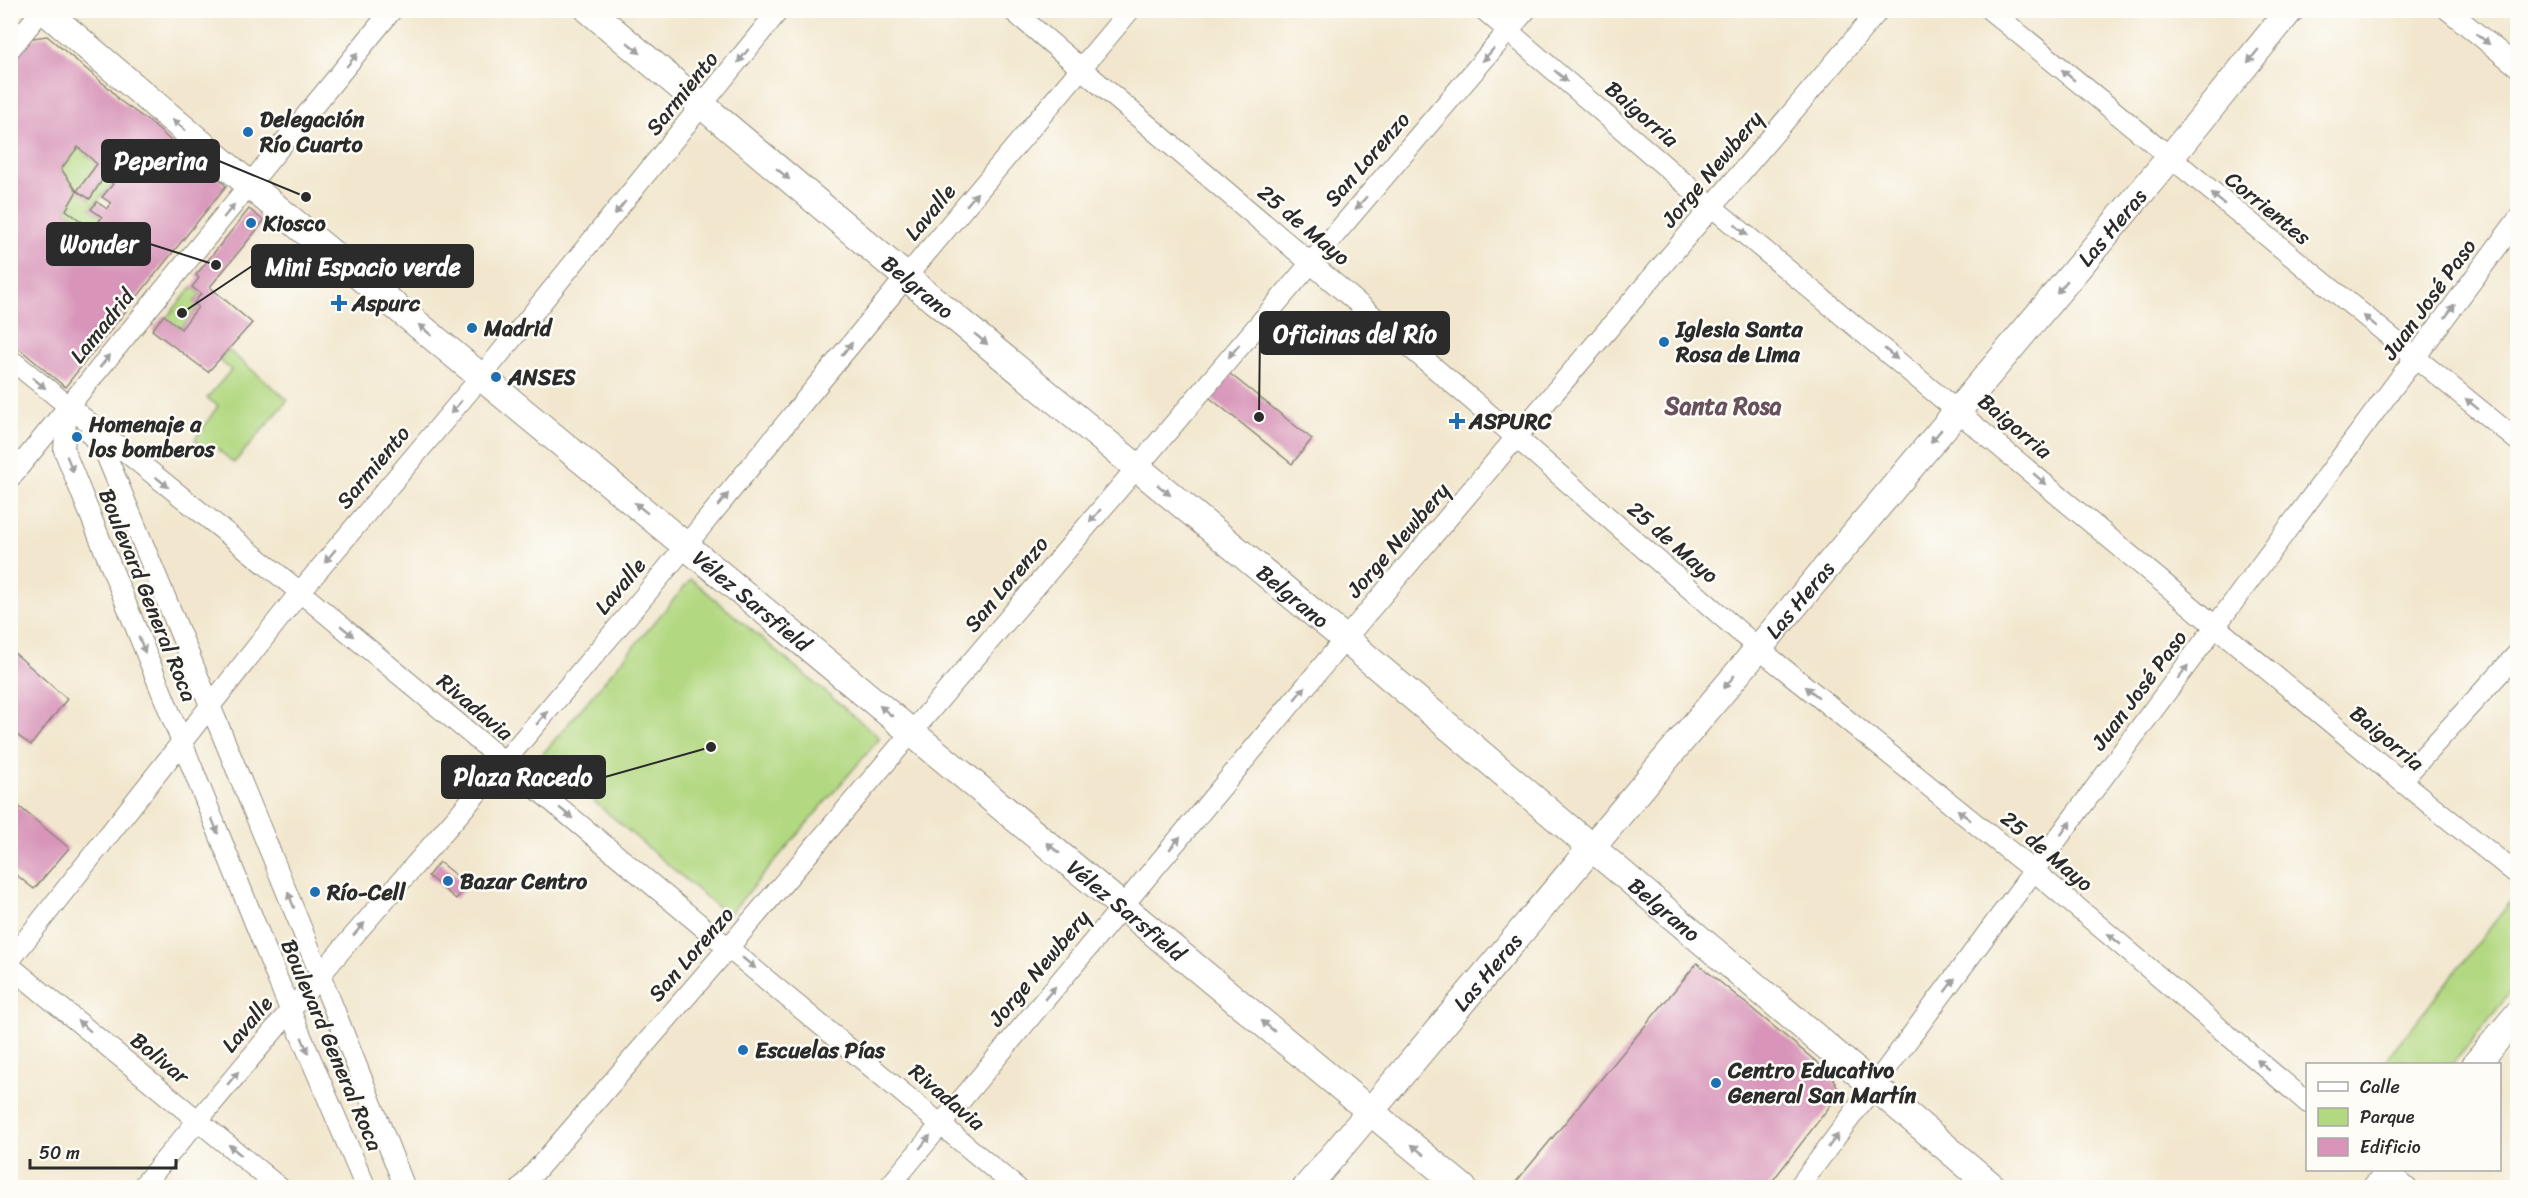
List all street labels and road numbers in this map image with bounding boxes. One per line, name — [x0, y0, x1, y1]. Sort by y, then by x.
street label: Sarmiento — [635, 42, 729, 144]
street label: Baigorria — [1596, 70, 1689, 158]
street label: Jorge Newbery — [1650, 101, 1774, 237]
street label: San Lorenzo — [1314, 102, 1420, 216]
street label: Corrientes — [2216, 161, 2321, 256]
street label: Lavalle — [894, 174, 966, 250]
street label: 25 de Mayo — [1249, 174, 1359, 276]
street label: Las Heras — [2067, 179, 2157, 275]
street label: Juan José Paso — [2371, 230, 2487, 369]
street label: Belgrano — [873, 245, 963, 329]
street label: Lamadrid — [59, 279, 146, 372]
street label: Baigorria — [1969, 383, 2062, 470]
street label: Sarmiento — [326, 416, 420, 518]
street label: Jorge Newbery — [1336, 472, 1460, 608]
street label: Boulevard General Roca — [87, 482, 209, 708]
street label: 25 de Mayo — [1618, 491, 1728, 593]
street label: San Lorenzo — [953, 527, 1059, 641]
street label: Vélez Sarsfield — [684, 539, 821, 663]
street label: Lavalle — [584, 548, 656, 624]
street label: Las Heras — [1755, 551, 1844, 648]
street label: Belgrano — [1248, 554, 1338, 638]
street label: Juan José Paso — [2080, 621, 2198, 760]
street label: Rivadavia — [428, 663, 523, 752]
street label: Baigorria — [2341, 695, 2434, 782]
street label: 25 de Mayo — [1992, 800, 2102, 902]
street label: Vélez Sarsfield — [1058, 849, 1196, 972]
street label: Belgrano — [1619, 867, 1710, 952]
street label: San Lorenzo — [638, 897, 744, 1011]
street label: Jorge Newbery — [977, 900, 1101, 1036]
street label: Las Heras — [1442, 924, 1532, 1020]
street label: Boulevard General Roca — [270, 933, 394, 1157]
street label: Lavalle — [211, 986, 283, 1062]
street label: Bolivar — [121, 1022, 199, 1095]
street label: Rivadavia — [900, 1053, 995, 1142]

